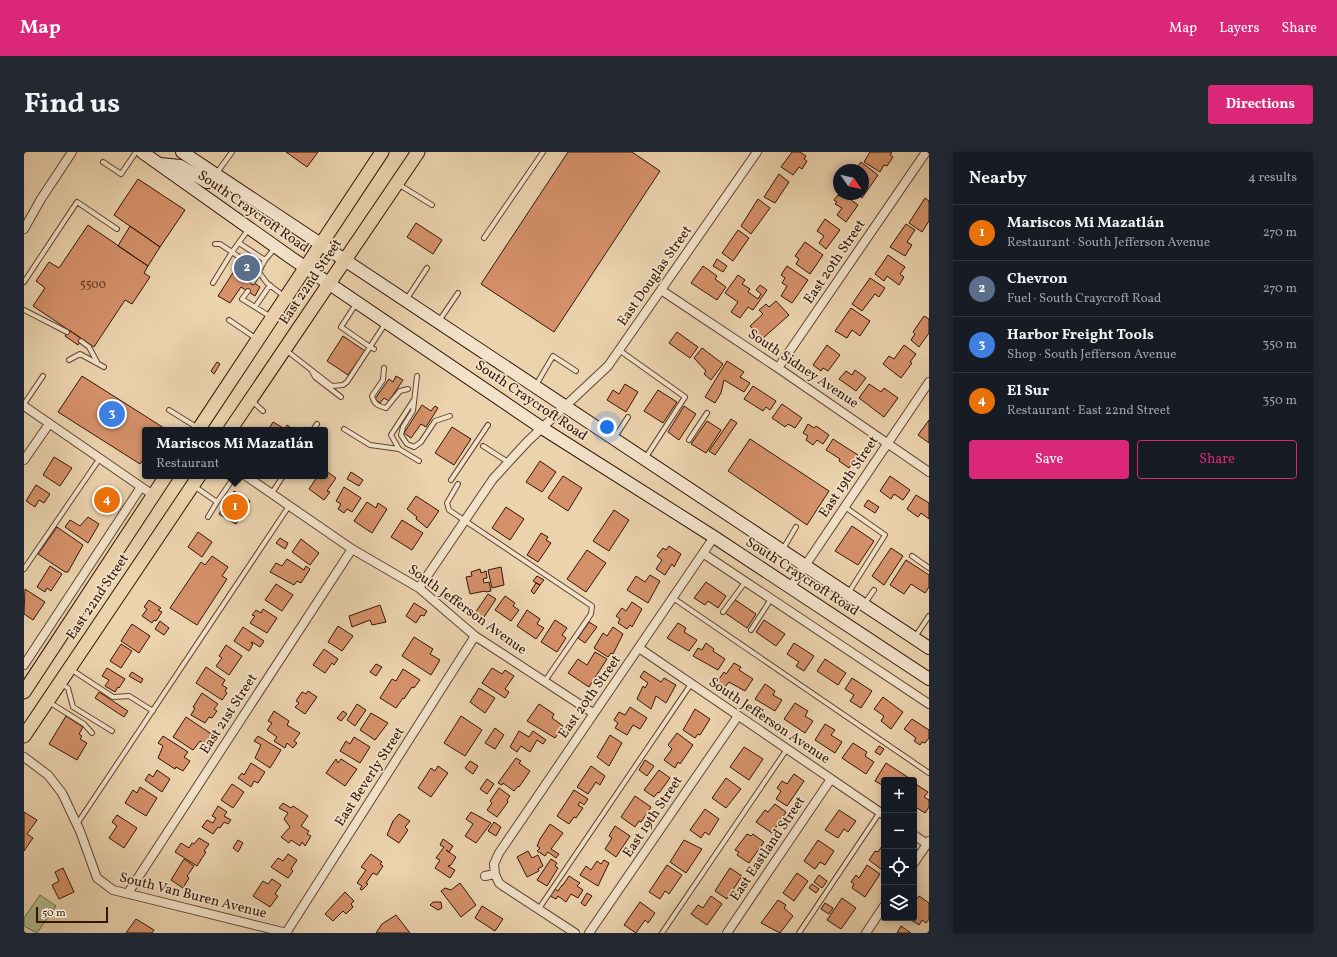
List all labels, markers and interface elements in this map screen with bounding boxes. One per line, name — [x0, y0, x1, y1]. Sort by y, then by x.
text: Map — [20, 15, 61, 41]
text: Map — [1169, 19, 1197, 38]
text: Layers — [1219, 19, 1259, 38]
text: Share — [1281, 19, 1317, 38]
text: Find us — [24, 85, 120, 124]
button: Directions — [1208, 85, 1313, 124]
north arrow — [833, 164, 869, 200]
street label: South Craycroft Road — [194, 166, 312, 258]
text: Nearby — [969, 167, 1027, 190]
text: 4 results — [1248, 169, 1297, 187]
text: Mariscos Mi Mazatlán — [1007, 213, 1164, 234]
street label: East 20th Street — [800, 216, 870, 308]
street label: East Douglas Street — [613, 222, 697, 330]
text: 1 — [979, 224, 985, 242]
text: 270 m — [1263, 224, 1297, 242]
text: Restaurant · South Jefferson Avenue — [1007, 234, 1210, 252]
street label: East 22nd Street — [275, 235, 347, 329]
pin: 2 — [234, 253, 260, 283]
text: Chevron — [1007, 269, 1068, 290]
house number: 5500 — [80, 277, 106, 293]
text: 2 — [979, 280, 985, 298]
text: 270 m — [1263, 280, 1297, 298]
text: Fuel · South Craycroft Road — [1007, 290, 1161, 308]
street label: South Sidney Avenue — [744, 325, 862, 413]
text: Harbor Freight Tools — [1007, 325, 1154, 346]
text: 3 — [979, 336, 985, 354]
text: 350 m — [1262, 336, 1297, 354]
text: Shop · South Jefferson Avenue — [1007, 346, 1176, 364]
street label: South Craycroft Road — [471, 356, 591, 446]
text: El Sur — [1007, 381, 1049, 402]
text: 4 — [978, 392, 986, 410]
text: 350 m — [1262, 392, 1297, 410]
pin: 3 — [99, 399, 125, 429]
text: Restaurant · East 22nd Street — [1007, 402, 1170, 420]
your location — [597, 417, 617, 437]
popup — [142, 427, 328, 479]
street label: East 19th Street — [815, 432, 883, 522]
text: Mariscos Mi Mazatlán — [156, 434, 314, 455]
button: Save — [969, 440, 1129, 479]
button: Share — [1137, 440, 1297, 479]
text: Restaurant — [156, 455, 219, 473]
pin: 4 — [94, 485, 120, 515]
pin: 1 — [222, 492, 248, 522]
street label: South Craycroft Road — [742, 533, 863, 621]
street label: East 22nd Street — [62, 550, 134, 644]
street label: South Jefferson Avenue — [404, 560, 531, 660]
street label: East 20th Street — [554, 651, 626, 742]
street label: East 21st Street — [196, 670, 262, 758]
street label: South Jefferson Avenue — [705, 673, 834, 769]
street label: East Beverly Street — [331, 724, 409, 830]
street label: East 19th Street — [619, 772, 687, 862]
map controls — [881, 777, 917, 921]
button: + — [881, 777, 917, 813]
street label: East Eastland Street — [726, 793, 810, 905]
button: − — [881, 813, 917, 849]
button: locate — [881, 849, 917, 885]
street label: South Van Buren Avenue — [117, 868, 269, 924]
button: layers — [881, 885, 917, 921]
scale bar — [36, 905, 108, 924]
text: 50 m — [42, 906, 66, 921]

